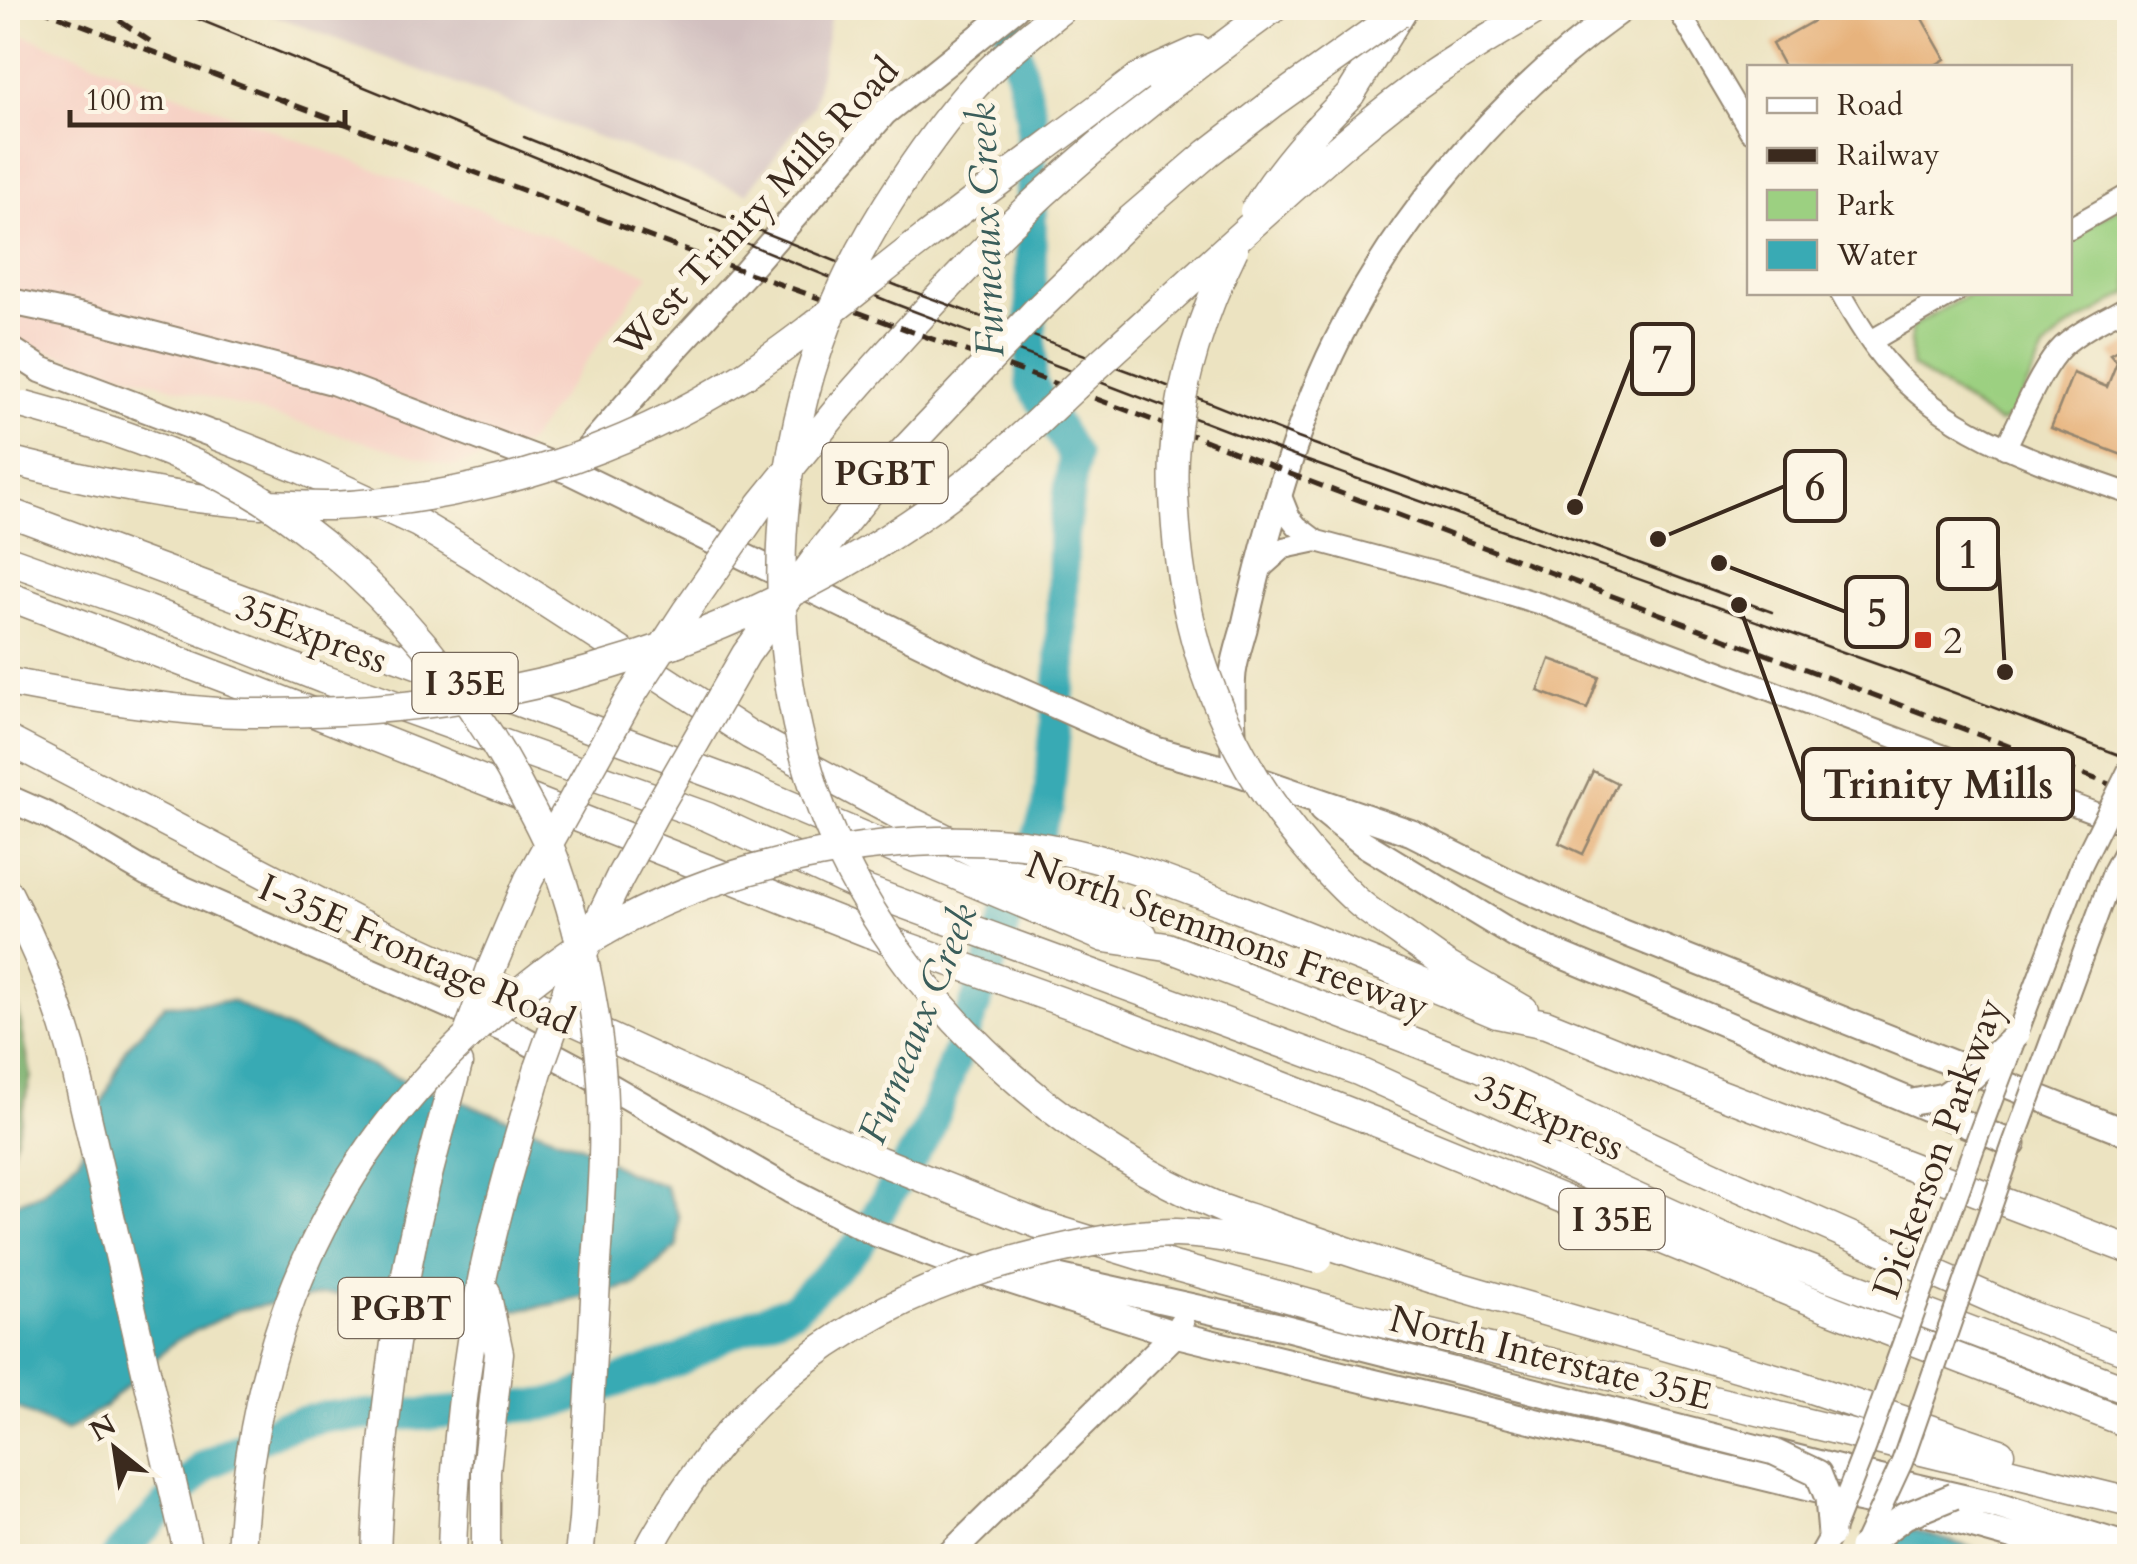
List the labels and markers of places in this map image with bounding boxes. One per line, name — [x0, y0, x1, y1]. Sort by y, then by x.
callout: 7 — [1632, 324, 1693, 394]
callout: 6 — [1785, 451, 1845, 521]
callout: 1 — [1938, 519, 1998, 589]
callout: 5 — [1846, 577, 1907, 647]
place label: 2 — [1943, 615, 1962, 667]
marker: 2 — [1912, 629, 1934, 651]
callout: Trinity Mills — [1803, 749, 2073, 819]

